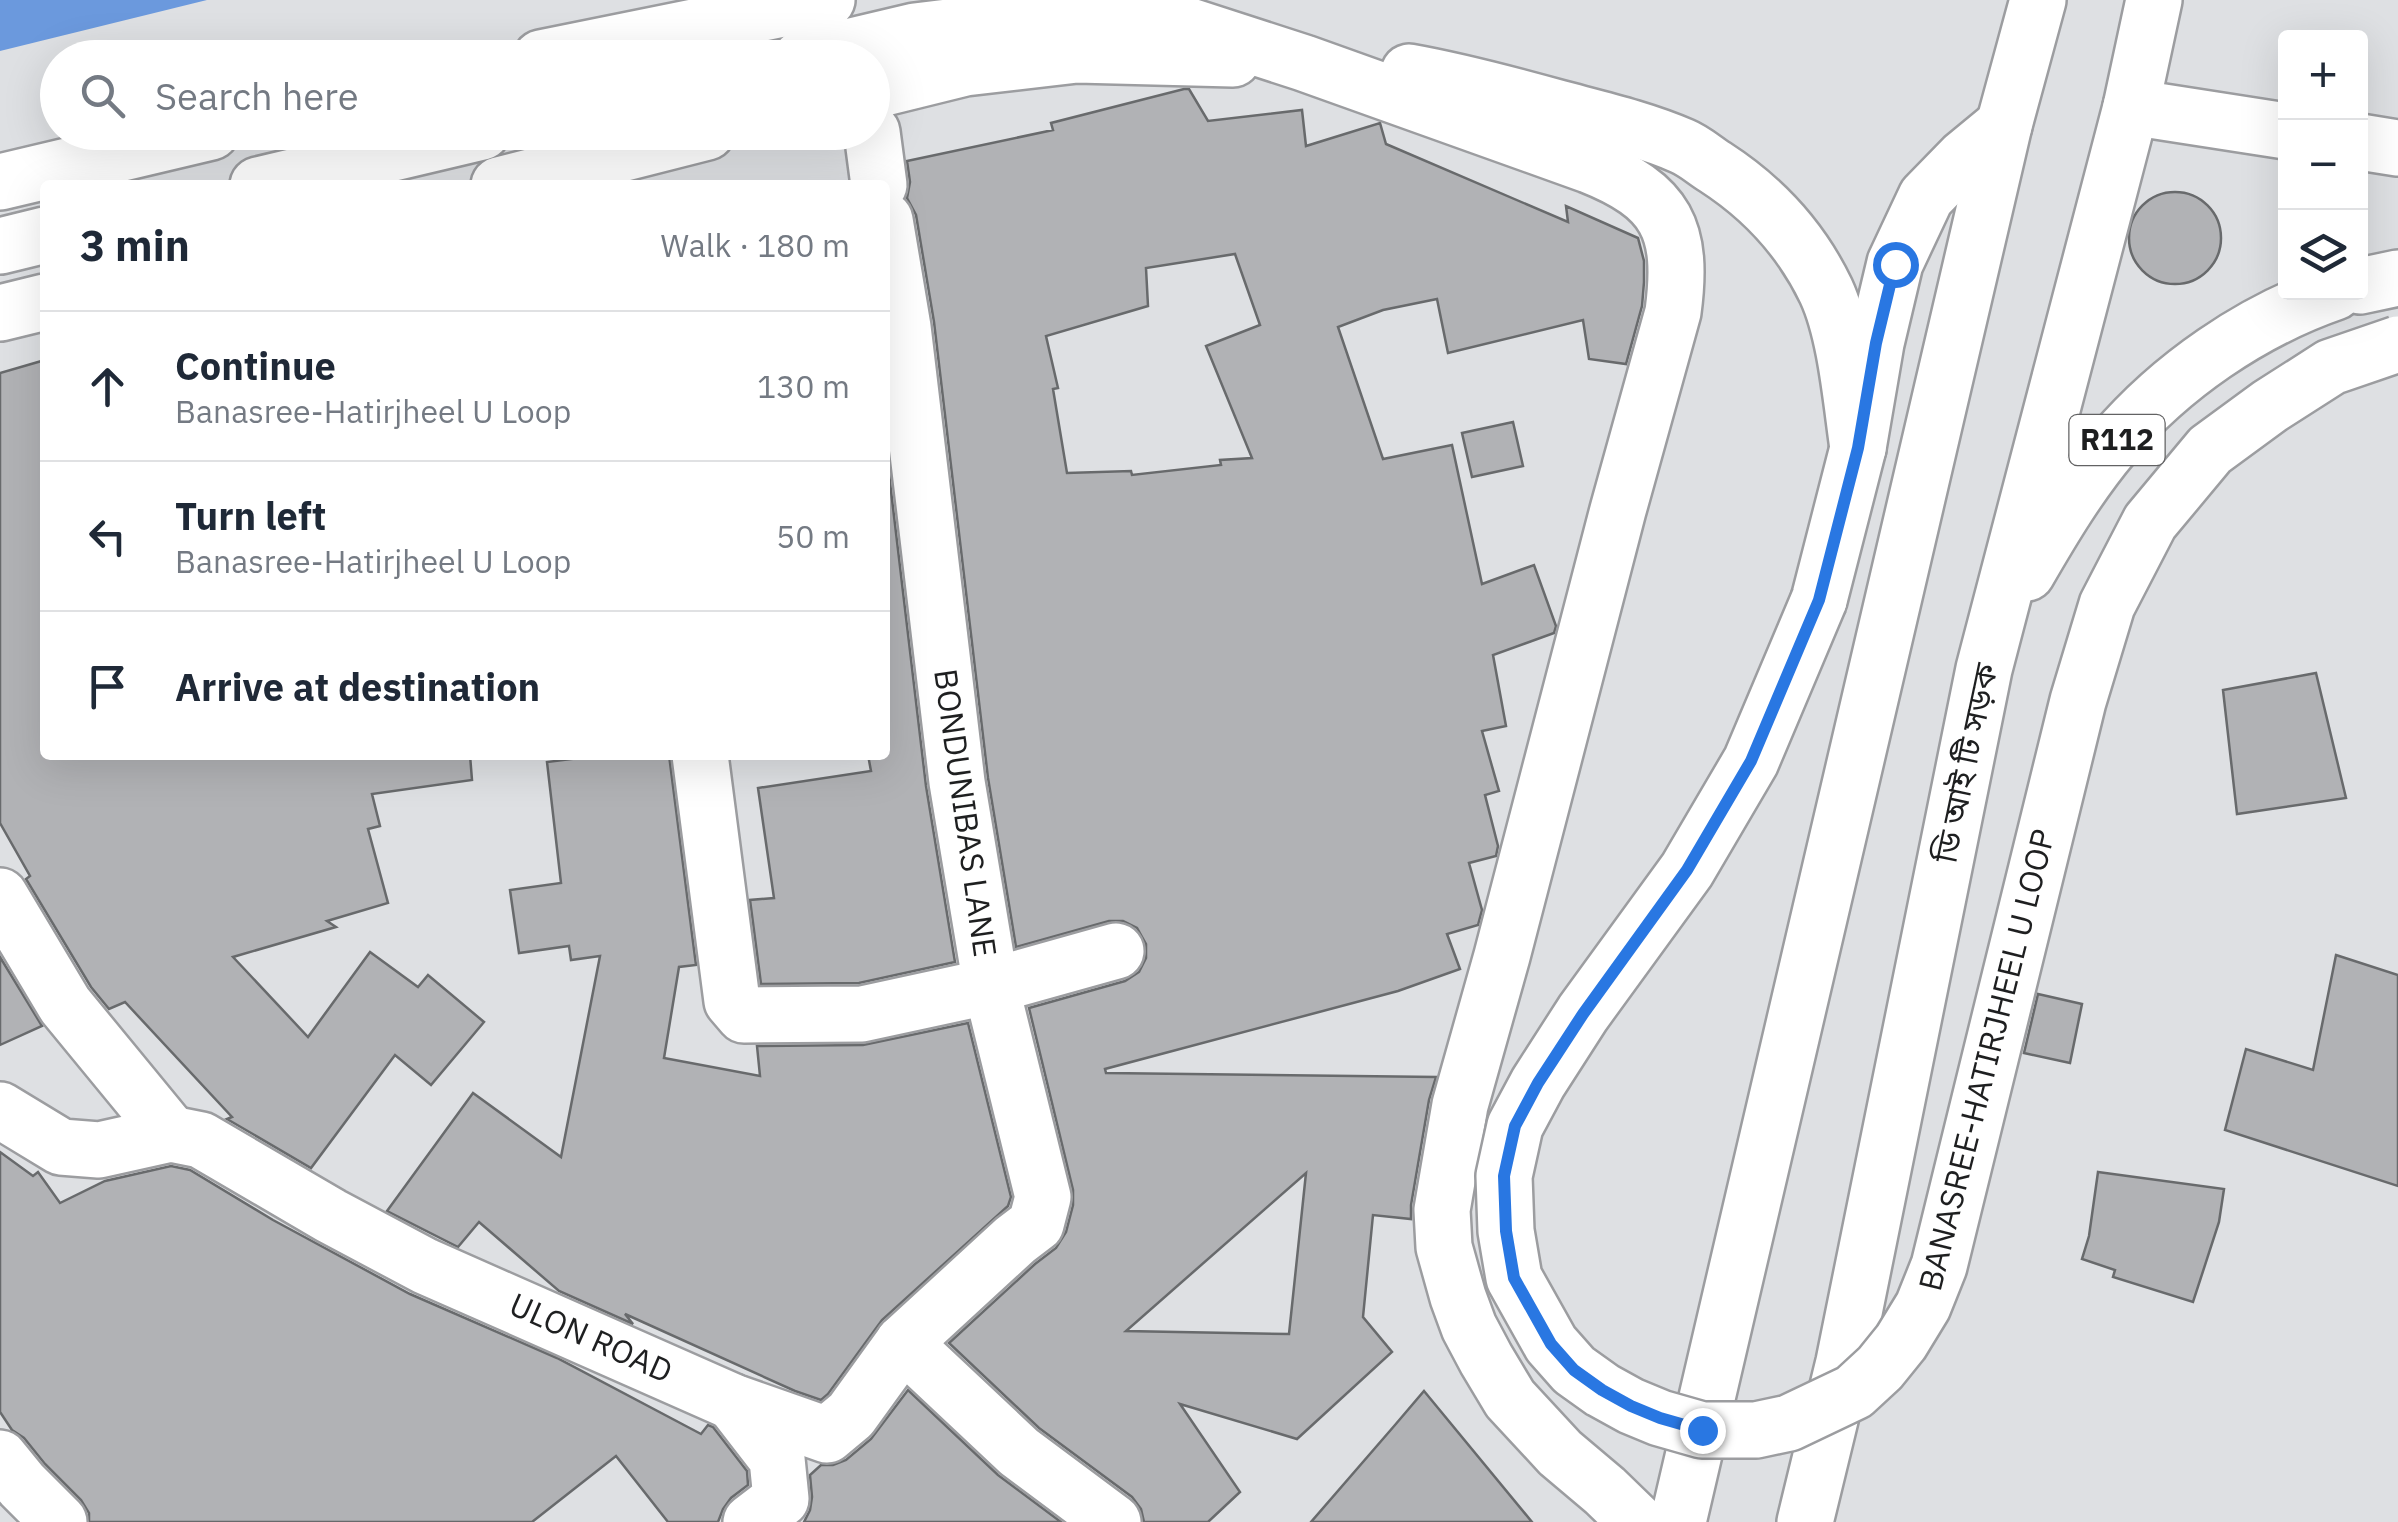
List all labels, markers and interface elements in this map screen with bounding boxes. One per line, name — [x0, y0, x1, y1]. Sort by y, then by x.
map controls — [2278, 30, 2368, 300]
button: + — [2278, 30, 2368, 120]
search box — [40, 40, 890, 150]
icon: search — [75, 68, 130, 123]
text: Search here — [155, 71, 359, 120]
button: − — [2278, 120, 2368, 210]
button: layers — [2278, 210, 2368, 300]
text: 3 min — [80, 218, 190, 273]
text: Walk · 180 m — [661, 224, 850, 266]
route start — [1873, 242, 1919, 288]
text: Continue — [175, 341, 336, 390]
icon: ahead — [80, 359, 135, 414]
text: 130 m — [757, 365, 850, 407]
text: Banasree-Hatirjheel U Loop — [175, 390, 571, 432]
road number: R112 — [2070, 415, 2164, 465]
text: Turn left — [175, 491, 326, 540]
icon: left — [80, 509, 135, 564]
text: 50 m — [776, 515, 850, 557]
text: Banasree-Hatirjheel U Loop — [175, 540, 571, 582]
street label: ডি আই টি সড়ক — [1923, 658, 2007, 867]
icon: arrive — [80, 659, 135, 714]
text: Arrive at destination — [175, 662, 540, 711]
street label: BONDUNIBAS LANE — [925, 666, 1007, 960]
street label: BANASREE-HATIRJHEEL U LOOP — [1908, 825, 2064, 1295]
street label: ULON ROAD — [503, 1283, 679, 1392]
route end — [1680, 1408, 1726, 1454]

